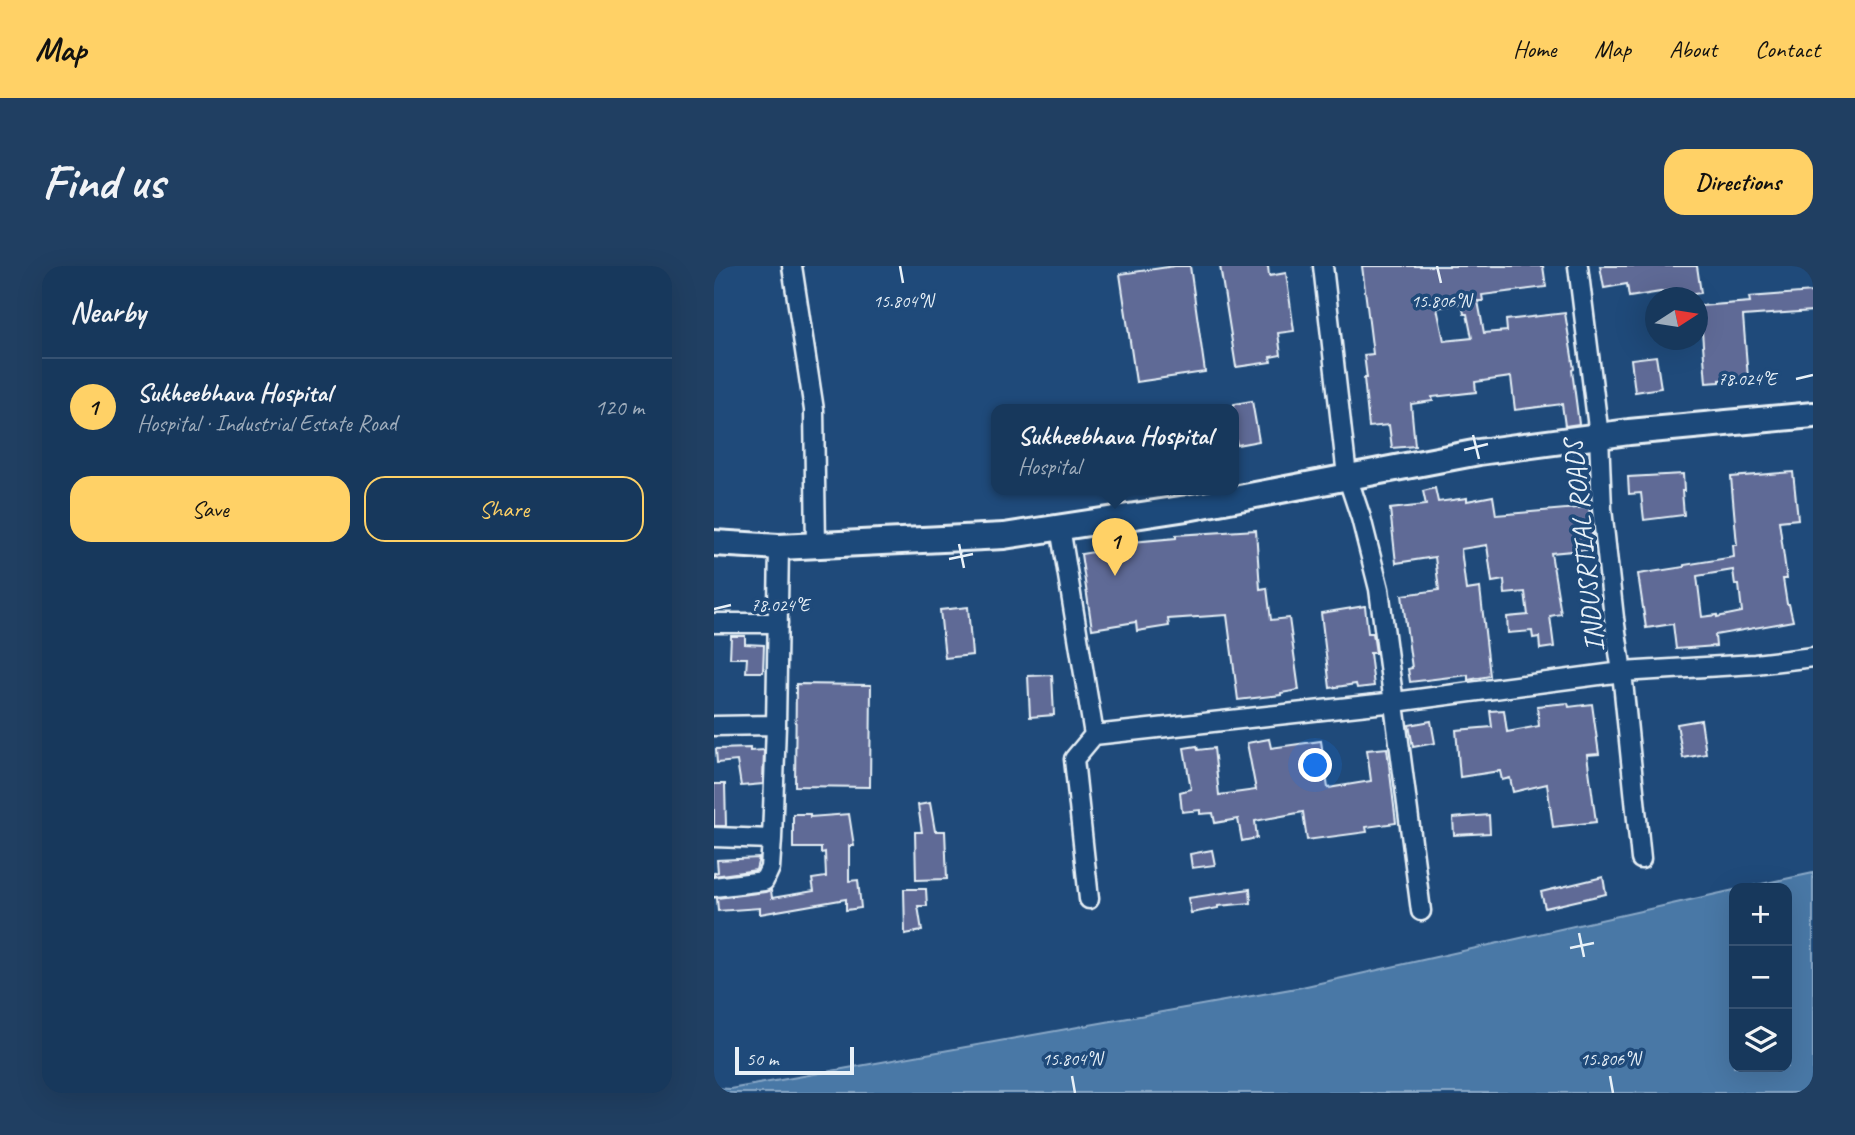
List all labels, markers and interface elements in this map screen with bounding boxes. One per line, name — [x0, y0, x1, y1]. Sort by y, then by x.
text: Map — [35, 28, 86, 70]
text: Home — [1513, 34, 1556, 64]
text: Map — [1594, 34, 1631, 64]
text: About — [1669, 34, 1717, 64]
text: Contact — [1755, 34, 1820, 64]
button: Directions — [1664, 149, 1813, 215]
text: Find us — [42, 151, 164, 213]
north arrow — [1645, 287, 1708, 350]
text: 15.804°N — [873, 290, 936, 312]
text: 15.806°N — [1411, 290, 1474, 312]
text: Nearby — [70, 293, 146, 331]
text: 78.024°E — [1718, 368, 1779, 390]
text: Sukheebhava Hospital — [137, 376, 332, 409]
text: 1 — [88, 393, 98, 422]
text: 120 m — [595, 393, 644, 422]
popup — [991, 404, 1239, 495]
text: Hospital · Industrial Estate Road — [137, 409, 397, 438]
text: Sukheebhava Hospital — [1018, 419, 1212, 452]
street label: INDUSRTIAL ROADS — [1554, 434, 1612, 654]
text: Hospital — [1018, 452, 1081, 481]
button: Save — [70, 476, 350, 542]
button: Share — [364, 476, 644, 542]
pin: 1 — [1092, 518, 1138, 576]
text: 78.024°E — [751, 594, 812, 616]
your location — [1298, 748, 1332, 782]
map controls — [1729, 883, 1792, 1072]
button: + — [1729, 883, 1792, 946]
button: − — [1729, 946, 1792, 1009]
button: layers — [1729, 1009, 1792, 1072]
scale bar — [735, 1044, 854, 1076]
text: 50 m — [746, 1047, 778, 1071]
text: 15.804°N — [1042, 1048, 1105, 1070]
text: 15.806°N — [1580, 1048, 1643, 1070]

